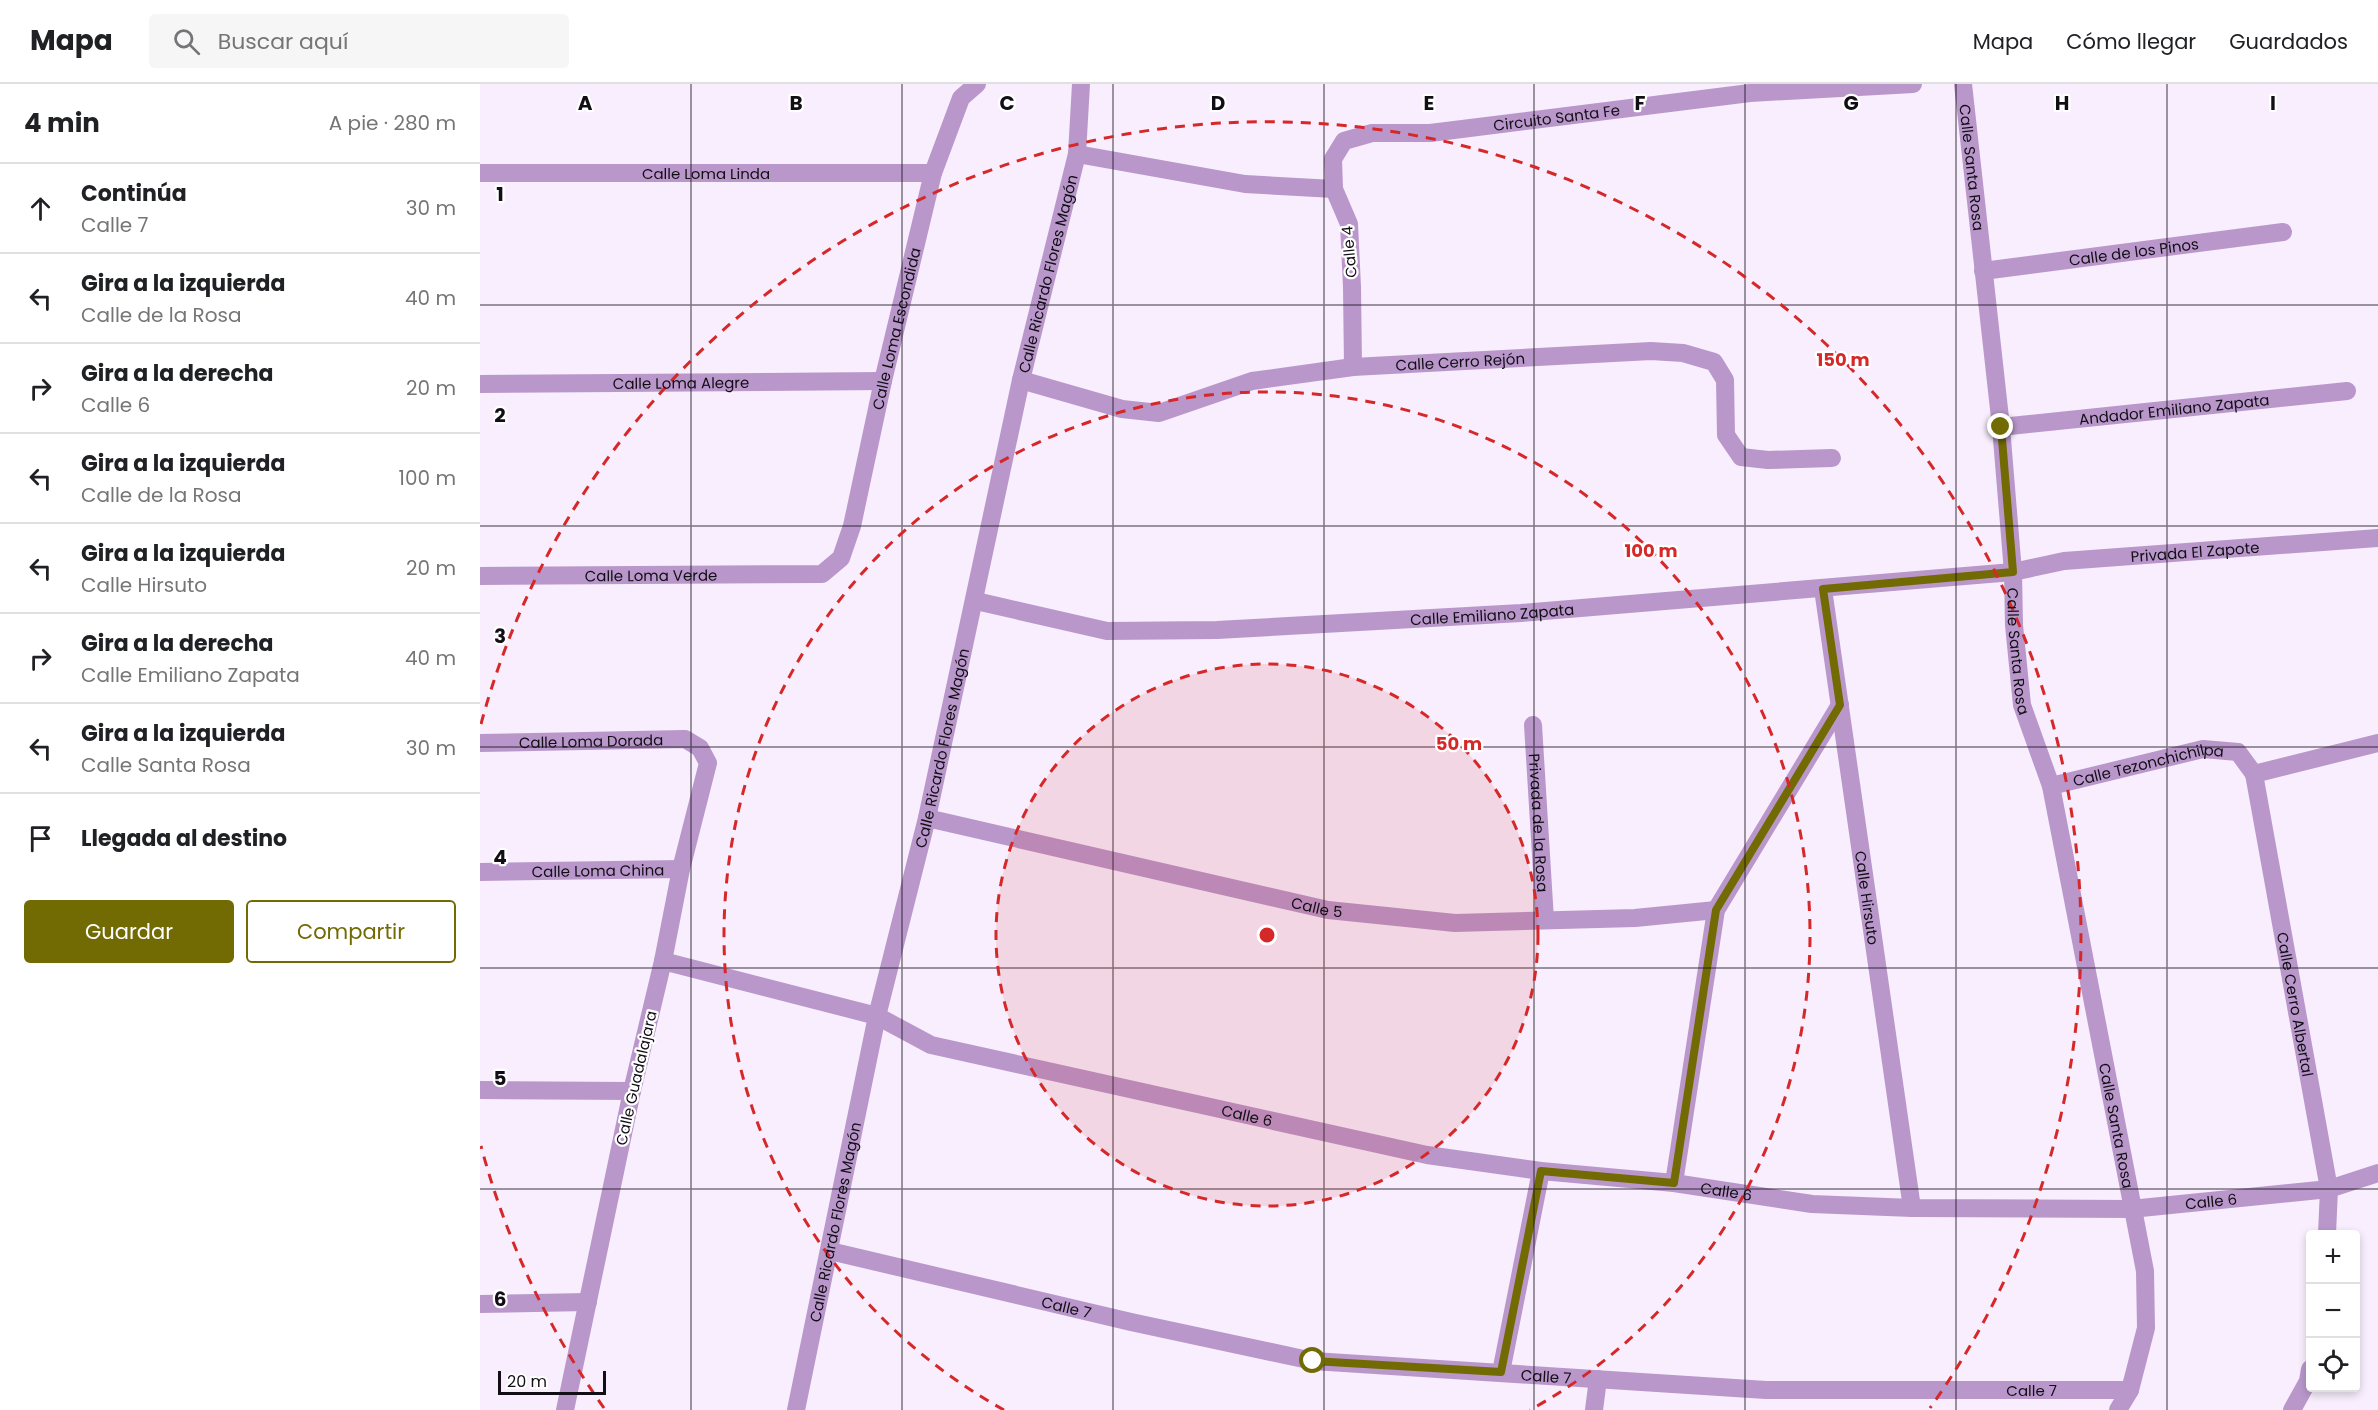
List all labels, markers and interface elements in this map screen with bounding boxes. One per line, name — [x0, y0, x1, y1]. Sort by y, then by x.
search box — [149, 14, 569, 68]
text: Mapa — [30, 21, 113, 60]
icon: search — [170, 25, 203, 58]
text: Buscar aquí — [218, 26, 348, 57]
text: Mapa — [1973, 27, 2033, 56]
text: Cómo llegar — [2066, 27, 2196, 56]
text: Guardados — [2229, 27, 2348, 56]
text: A — [578, 89, 593, 117]
text: B — [789, 89, 803, 117]
text: C — [999, 89, 1015, 117]
text: D — [1211, 89, 1225, 117]
text: E — [1424, 89, 1434, 117]
text: F — [1635, 89, 1646, 117]
text: G — [1843, 89, 1859, 117]
text: H — [2055, 89, 2069, 117]
text: I — [2270, 89, 2276, 117]
street label: Circuito Santa Fe — [1492, 99, 1621, 135]
street label: Calle Santa Rosa — [1955, 103, 1990, 232]
text: 4 min — [24, 105, 100, 141]
text: A pie · 280 m — [329, 109, 456, 137]
street label: Calle Loma Linda — [642, 163, 770, 184]
street label: Calle Ricardo Flores Magón — [1013, 172, 1082, 375]
text: Continúa — [81, 178, 187, 209]
text: 1 — [496, 180, 504, 208]
icon: ahead — [24, 192, 57, 225]
text: 30 m — [406, 194, 456, 222]
text: Calle 7 — [81, 211, 148, 239]
street label: Calle 4 — [1336, 225, 1362, 279]
street label: Calle de los Pinos — [2068, 233, 2200, 270]
street label: Calle Loma Escondida — [867, 245, 925, 412]
text: Gira a la izquierda — [81, 268, 285, 299]
icon: left — [24, 282, 57, 315]
text: 40 m — [405, 284, 456, 312]
text: Calle de la Rosa — [81, 301, 242, 329]
street label: Calle Cerro Rejón — [1395, 347, 1526, 375]
text: 150 m — [1816, 347, 1870, 372]
text: Gira a la derecha — [81, 358, 274, 389]
street label: Calle Loma Alegre — [613, 371, 749, 394]
icon: right — [24, 372, 57, 405]
text: 20 m — [406, 374, 456, 402]
street label: Andador Emiliano Zapata — [2078, 389, 2270, 429]
text: Calle 6 — [81, 391, 150, 419]
text: 2 — [494, 401, 506, 429]
route end — [1987, 413, 2013, 439]
text: Gira a la izquierda — [81, 448, 285, 479]
icon: left — [24, 462, 57, 495]
text: 100 m — [399, 464, 456, 492]
text: Calle de la Rosa — [81, 481, 242, 509]
street label: Privada El Zapote — [2130, 536, 2260, 567]
text: Gira a la izquierda — [81, 538, 285, 569]
text: 100 m — [1624, 538, 1678, 563]
icon: left — [24, 552, 57, 585]
text: 20 m — [406, 554, 456, 582]
street label: Calle Loma Verde — [585, 564, 717, 586]
text: Calle Hirsuto — [81, 571, 207, 599]
street label: Calle Santa Rosa — [2003, 588, 2035, 718]
street label: Calle Emiliano Zapata — [1410, 598, 1575, 630]
text: 3 — [494, 622, 506, 650]
text: Gira a la derecha — [81, 628, 274, 659]
icon: right — [24, 642, 57, 675]
text: 40 m — [405, 644, 456, 672]
street label: Calle Ricardo Flores Magón — [909, 646, 974, 850]
text: Calle Emiliano Zapata — [81, 661, 300, 689]
text: Gira a la izquierda — [81, 718, 285, 749]
street label: Calle Loma Dorada — [519, 729, 663, 753]
text: 50 m — [1436, 731, 1482, 756]
icon: left — [24, 732, 57, 765]
text: 30 m — [406, 734, 456, 762]
street label: Calle Tezonchichilpa — [2070, 739, 2225, 791]
text: Calle Santa Rosa — [81, 751, 251, 779]
street label: Privada de la Rosa — [1524, 753, 1554, 893]
icon: arrive — [24, 822, 57, 855]
text: Llegada al destino — [81, 823, 287, 854]
text: 4 — [493, 843, 507, 871]
street label: Calle Hirsuto — [1850, 849, 1885, 946]
street label: Calle Loma China — [531, 859, 665, 882]
street label: Calle 5 — [1289, 891, 1344, 922]
button: Guardar — [24, 900, 234, 963]
button: Compartir — [246, 900, 456, 963]
centre of rings — [1257, 925, 1277, 945]
street label: Calle Cerro Albertal — [2272, 930, 2319, 1078]
street label: Calle Guadalajara — [610, 1009, 662, 1147]
street label: Calle Santa Rosa — [2094, 1061, 2139, 1190]
text: 5 — [494, 1064, 507, 1092]
street label: Calle 6 — [1219, 1099, 1275, 1131]
street label: Calle Ricardo Flores Magón — [804, 1120, 865, 1324]
street label: Calle 6 — [1699, 1177, 1754, 1205]
street label: Calle 6 — [2184, 1188, 2238, 1214]
map controls — [2306, 1230, 2360, 1392]
button: + — [2306, 1230, 2360, 1284]
button: − — [2306, 1284, 2360, 1338]
text: 6 — [494, 1285, 506, 1313]
street label: Calle 7 — [1039, 1291, 1094, 1323]
button: locate — [2306, 1338, 2360, 1392]
route start — [1299, 1347, 1325, 1373]
street label: Calle 7 — [1520, 1364, 1572, 1388]
scale bar — [498, 1368, 606, 1396]
text: 20 m — [507, 1370, 547, 1393]
street label: Calle 7 — [2006, 1380, 2057, 1401]

